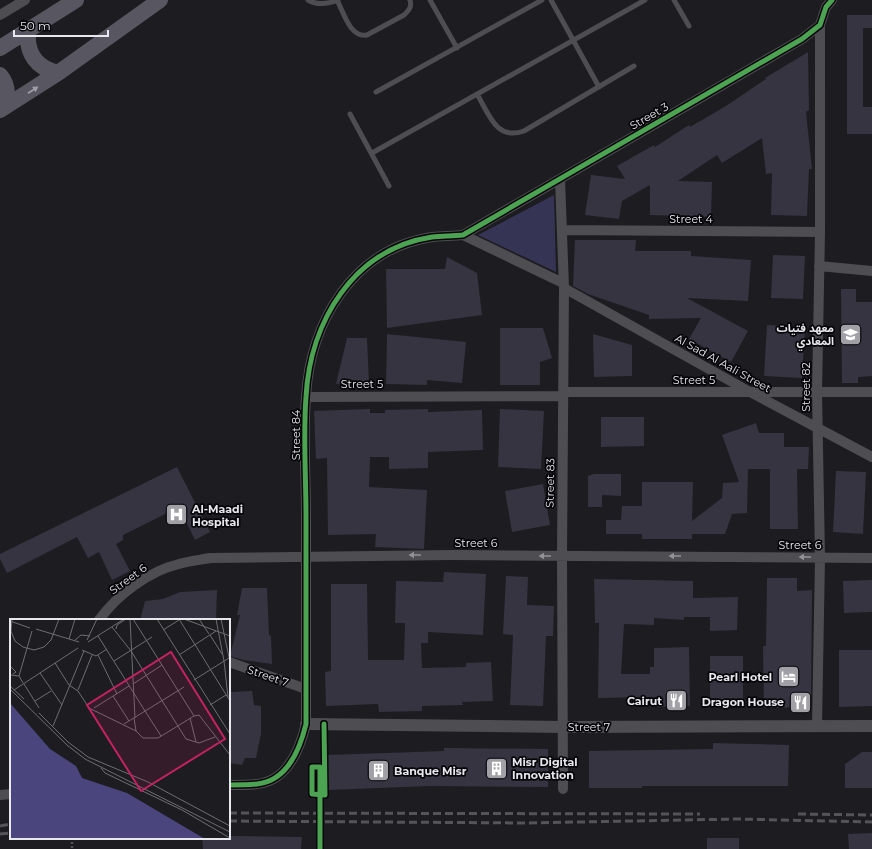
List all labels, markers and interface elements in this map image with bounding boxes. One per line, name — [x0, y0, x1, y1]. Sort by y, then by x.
scale bar — [14, 12, 108, 38]
text: 50 m — [20, 18, 51, 33]
one-way arrow — [28, 86, 39, 93]
street label: Street 3 — [627, 99, 671, 133]
street label: Street 4 — [669, 212, 713, 226]
place label: معهد فتيات المعادي — [777, 321, 834, 351]
school or university icon: معهد فتيات المعادي — [837, 321, 863, 347]
street label: Al Sad Al Aali Street — [673, 331, 774, 395]
street label: Street 82 — [799, 362, 813, 412]
street label: Street 5 — [673, 373, 715, 387]
street label: Street 5 — [341, 377, 383, 391]
street label: Street 84 — [289, 409, 303, 460]
street label: Street 83 — [543, 458, 557, 508]
hospital icon: Al-Maadi Hospital — [164, 502, 190, 528]
place label: Al-Maadi Hospital — [191, 502, 243, 529]
street label: Street 6 — [455, 536, 498, 550]
street label: Street 6 — [779, 538, 822, 552]
one-way arrow — [408, 552, 421, 558]
one-way arrow — [538, 553, 551, 559]
one-way arrow — [669, 553, 681, 560]
one-way arrow — [798, 554, 811, 560]
street label: Street 6 — [107, 561, 150, 597]
inset map — [10, 619, 230, 839]
street label: Street 7 — [246, 662, 290, 690]
hotel icon: Pearl Hotel — [775, 664, 801, 690]
place label: Pearl Hotel — [708, 670, 772, 684]
restaurant icon: Cairut — [664, 688, 690, 714]
restaurant icon: Dragon House — [787, 689, 813, 715]
place label: Cairut — [627, 694, 662, 708]
place label: Dragon House — [702, 695, 784, 709]
street label: Street 7 — [568, 720, 610, 734]
building icon: Misr Digital Innovation — [483, 755, 509, 781]
place label: Misr Digital Innovation — [512, 755, 578, 782]
building icon: Banque Misr — [366, 758, 392, 784]
place label: Banque Misr — [394, 764, 467, 778]

